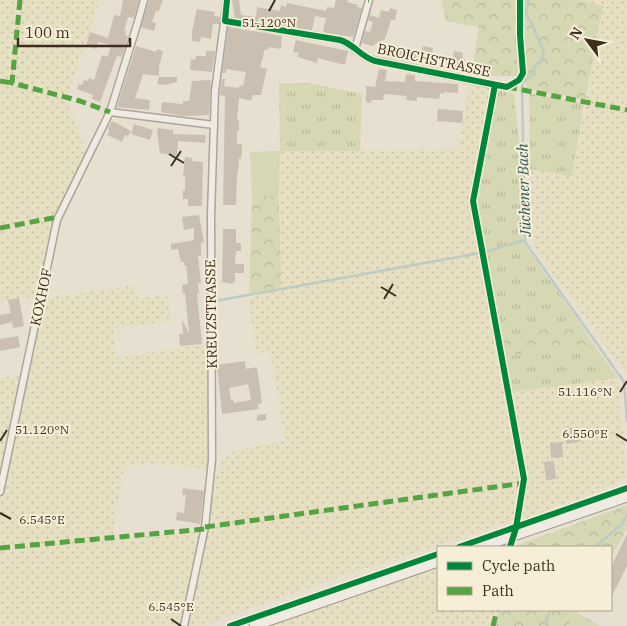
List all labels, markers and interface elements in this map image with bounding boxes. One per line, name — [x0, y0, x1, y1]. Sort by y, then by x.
scale bar — [18, 15, 130, 47]
text: 51.120°N — [242, 15, 296, 30]
north arrow — [562, 15, 612, 65]
text: 100 m — [25, 23, 70, 42]
text: N — [565, 24, 587, 43]
street label: BROICHSTRASSE — [376, 39, 492, 81]
water label: Jüchener Bach — [512, 142, 535, 238]
street label: KREUZSTRASSE — [201, 259, 221, 369]
street label: KOXHOF — [26, 266, 56, 328]
text: 51.116°N — [558, 384, 612, 399]
text: 51.120°N — [15, 422, 69, 437]
text: 6.550°E — [562, 426, 608, 441]
text: 6.545°E — [19, 512, 65, 527]
legend — [437, 546, 612, 611]
text: Cycle path — [482, 556, 555, 575]
text: Path — [482, 581, 514, 600]
text: 6.545°E — [148, 599, 194, 614]

